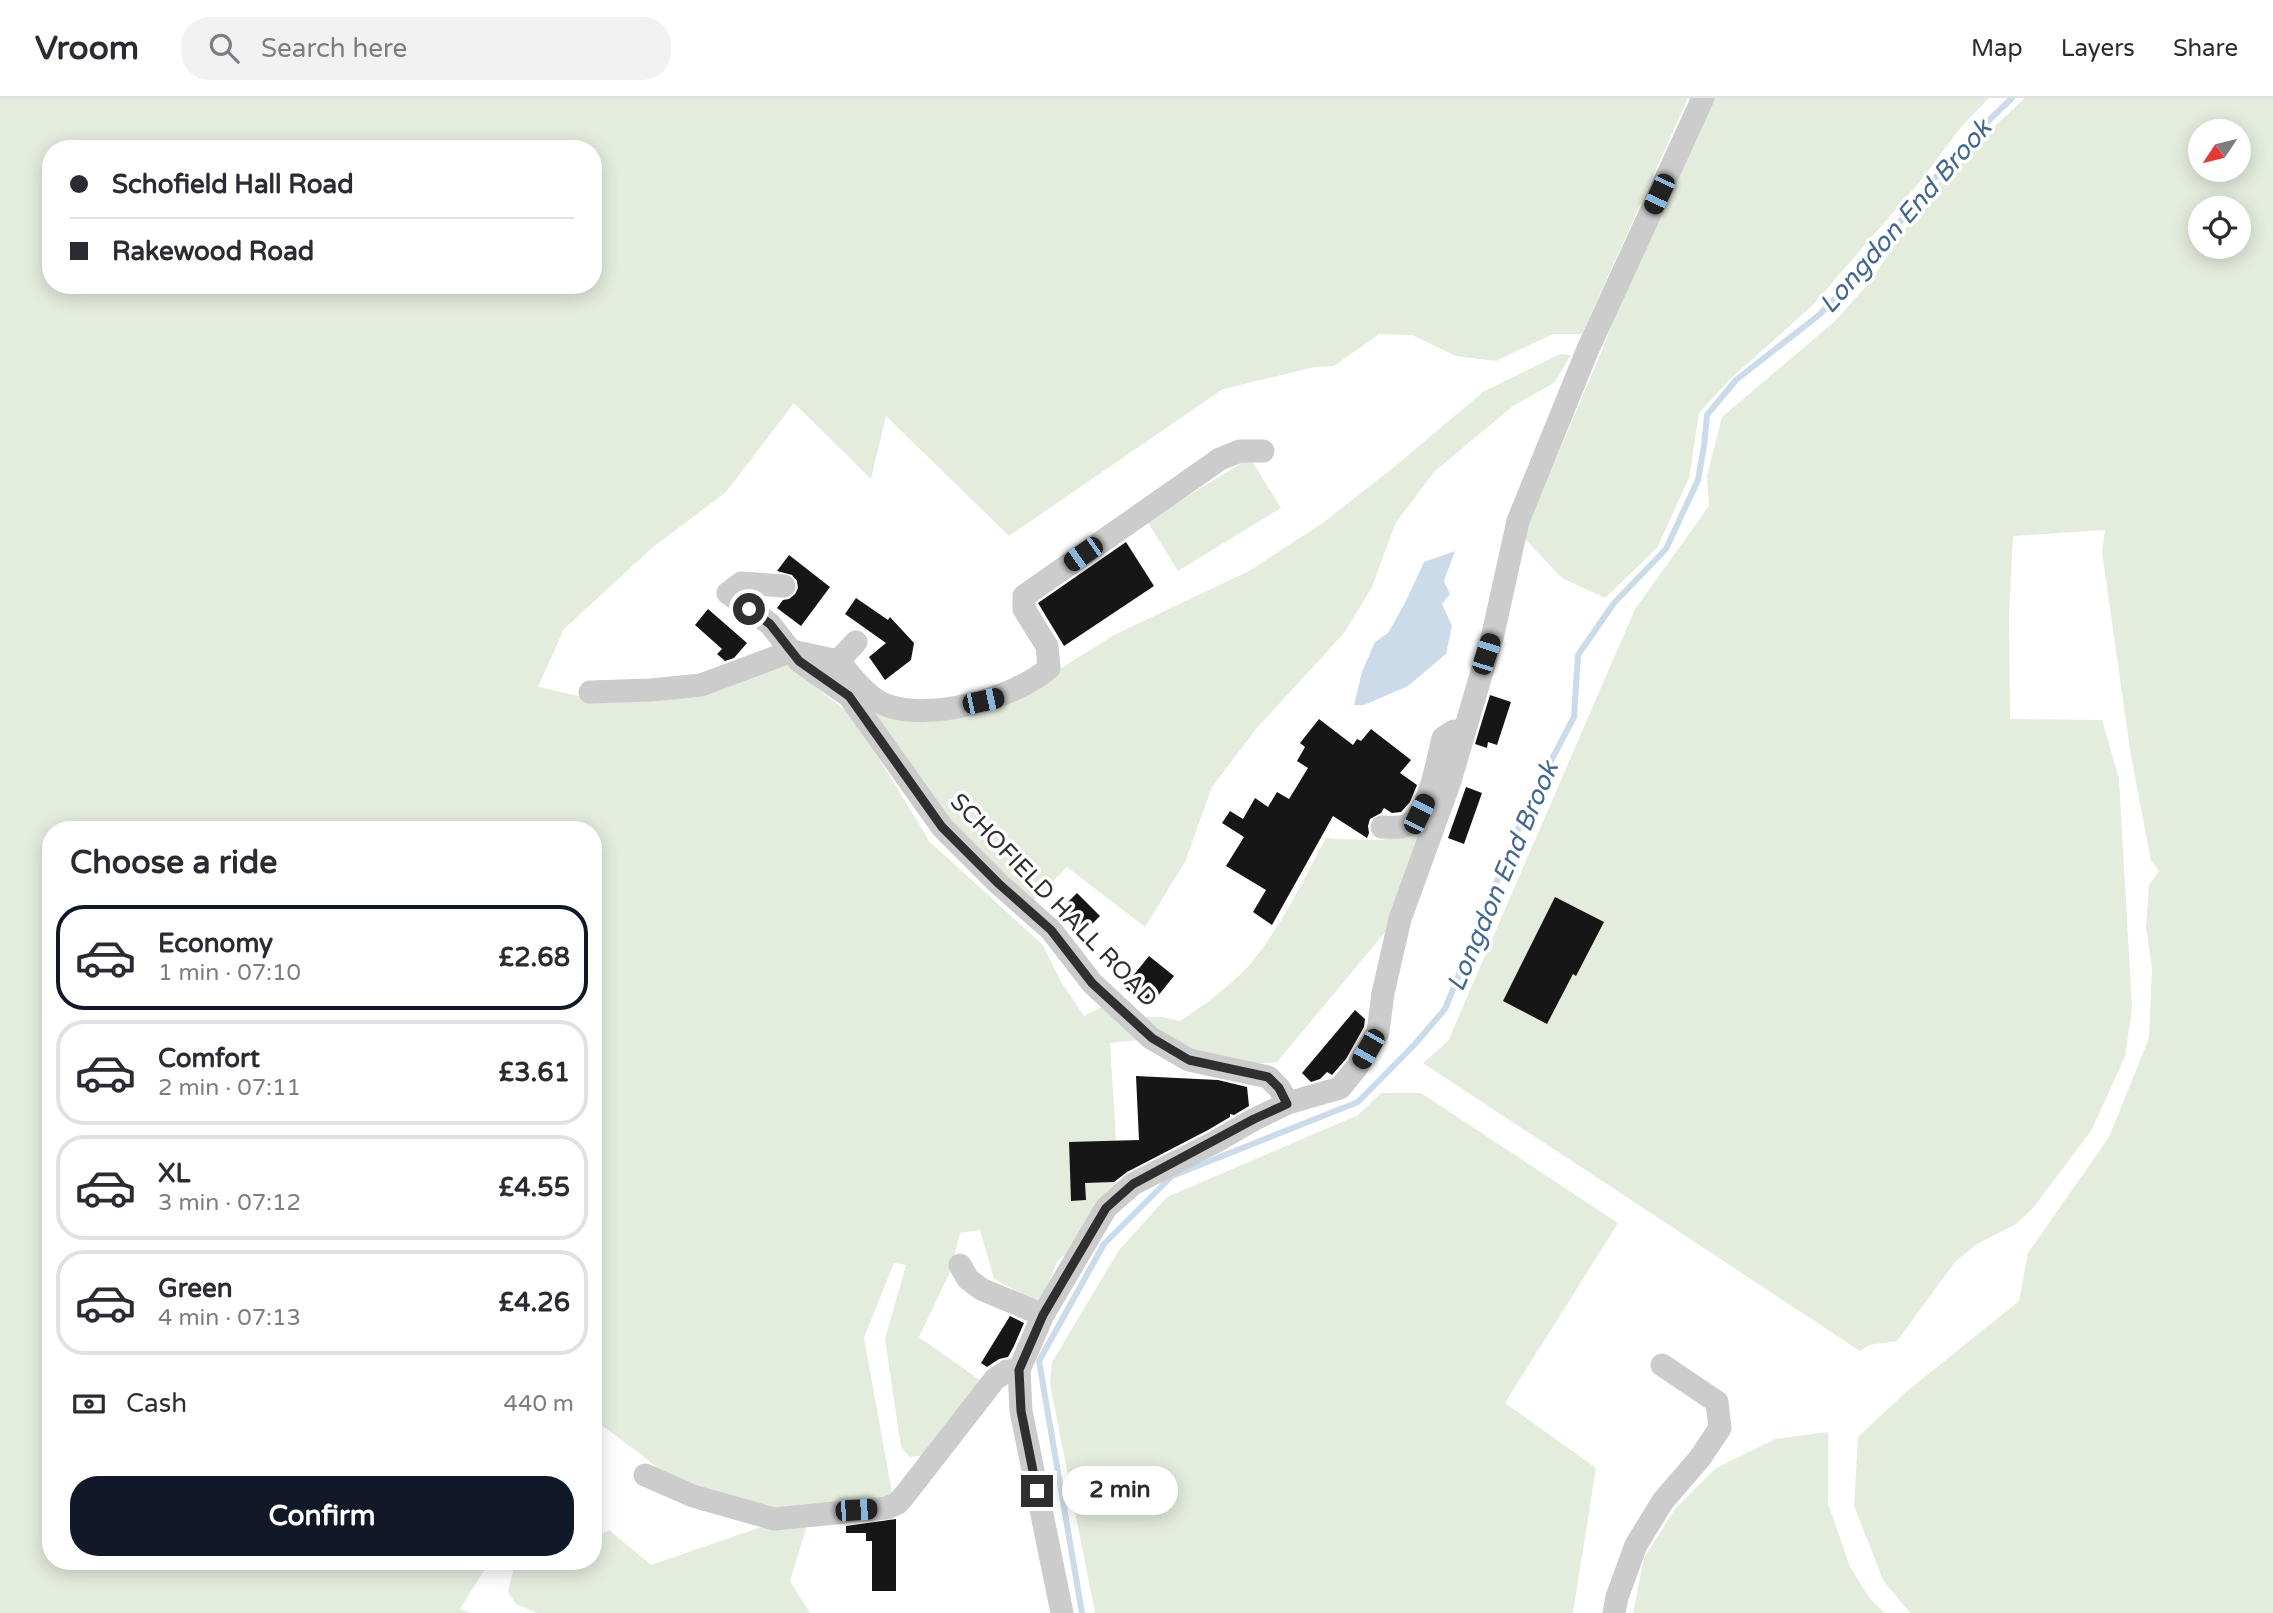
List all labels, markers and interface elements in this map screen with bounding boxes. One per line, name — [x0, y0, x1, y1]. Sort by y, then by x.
search box — [181, 17, 671, 80]
text: Vroom — [35, 29, 139, 68]
icon: search — [205, 29, 243, 67]
text: Search here — [261, 33, 407, 64]
text: Map — [1971, 34, 2023, 63]
text: Layers — [2061, 34, 2135, 63]
text: Share — [2173, 34, 2238, 63]
water label: Longdon End Brook — [1813, 112, 1999, 319]
north arrow — [2188, 119, 2250, 182]
map controls — [2188, 119, 2251, 259]
text: Schofield Hall Road — [112, 169, 354, 200]
car — [1641, 171, 1678, 217]
button: locate — [2188, 196, 2251, 259]
text: Rakewood Road — [112, 236, 314, 267]
car — [1060, 533, 1107, 575]
route start — [733, 593, 765, 625]
car — [1470, 631, 1503, 677]
car — [961, 686, 1006, 716]
water label: Longdon End Brook — [1440, 755, 1566, 996]
street label: SCHOFIELD HALL ROAD — [944, 787, 1163, 1013]
car — [1401, 791, 1438, 837]
text: Choose a ride — [70, 844, 277, 882]
icon: car — [74, 926, 137, 989]
text: Economy — [158, 928, 273, 959]
text: £2.68 — [499, 942, 570, 973]
text: 1 min · 07:10 — [158, 959, 301, 987]
car — [1349, 1026, 1388, 1072]
icon: car — [74, 1041, 137, 1104]
text: Comfort — [158, 1043, 260, 1074]
text: £3.61 — [499, 1057, 570, 1088]
text: 2 min · 07:11 — [158, 1074, 301, 1102]
icon: car — [74, 1156, 137, 1219]
text: XL — [158, 1158, 190, 1189]
text: £4.55 — [499, 1172, 570, 1203]
text: 3 min · 07:12 — [158, 1189, 301, 1217]
icon: car — [74, 1271, 137, 1334]
text: Green — [158, 1273, 233, 1304]
text: £4.26 — [499, 1287, 570, 1318]
text: 4 min · 07:13 — [158, 1304, 301, 1332]
icon: cash — [70, 1385, 108, 1423]
text: Cash — [126, 1388, 187, 1419]
text: 440 m — [504, 1390, 574, 1418]
callout: 2 min — [1062, 1466, 1177, 1516]
route end — [1021, 1475, 1053, 1507]
button: Confirm — [70, 1476, 574, 1556]
text: 2 min — [1089, 1476, 1151, 1504]
car — [835, 1498, 878, 1522]

